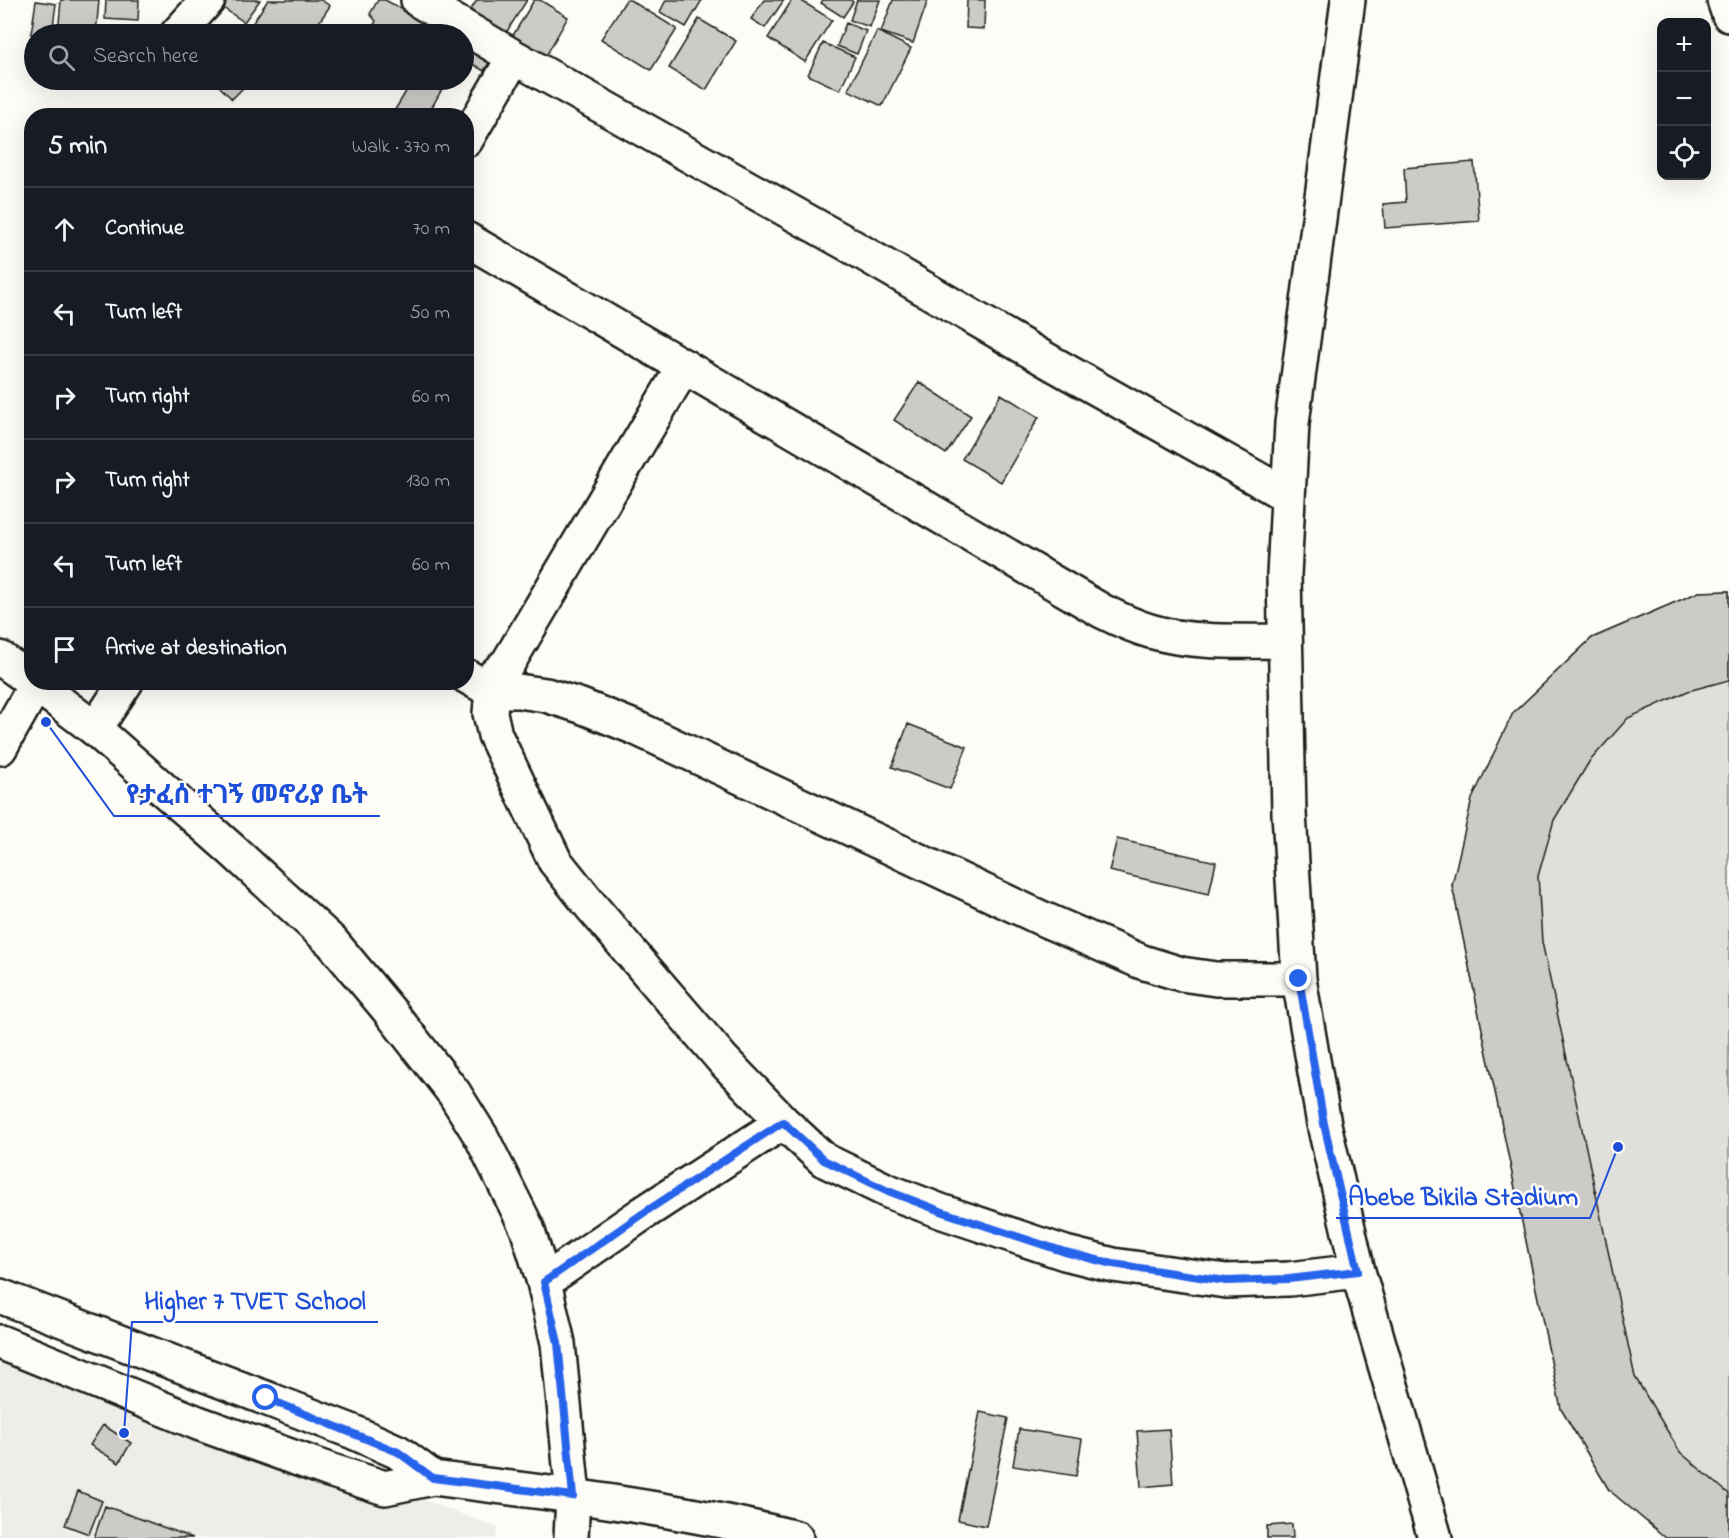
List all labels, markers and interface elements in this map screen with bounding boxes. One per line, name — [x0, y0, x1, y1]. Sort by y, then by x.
map controls — [1657, 18, 1711, 180]
button: + — [1657, 18, 1711, 72]
search box — [24, 24, 474, 90]
icon: search — [45, 41, 78, 74]
text: Search here — [93, 41, 198, 73]
button: − — [1657, 72, 1711, 126]
button: locate — [1657, 126, 1711, 180]
text: 5 min — [48, 128, 107, 166]
text: Walk · 370 m — [352, 133, 450, 162]
icon: ahead — [48, 213, 81, 246]
text: Continue — [105, 213, 184, 245]
text: 70 m — [413, 215, 450, 244]
icon: left — [48, 297, 81, 330]
text: Turn left — [105, 297, 182, 329]
text: 50 m — [409, 299, 450, 328]
icon: right — [48, 381, 81, 414]
text: Turn right — [105, 381, 190, 413]
text: 60 m — [412, 383, 450, 412]
icon: right — [48, 465, 81, 498]
text: Turn right — [105, 465, 190, 497]
text: 130 m — [406, 467, 450, 496]
icon: left — [48, 549, 81, 582]
text: Turn left — [105, 549, 182, 581]
text: 60 m — [412, 551, 450, 580]
icon: arrive — [48, 633, 81, 666]
text: Arrive at destination — [105, 633, 287, 665]
callout: የታፈሰ ተገኝ መኖሪያ ቤት — [114, 772, 380, 816]
text: የታፈሰ ተገኝ መኖሪያ ቤት — [126, 778, 368, 816]
route end — [1285, 965, 1311, 991]
callout: Abebe Bikila Stadium — [1336, 1174, 1590, 1218]
text: Abebe Bikila Stadium — [1348, 1180, 1578, 1218]
callout: Higher 7 TVET School — [132, 1278, 378, 1322]
text: Higher 7 TVET School — [144, 1284, 366, 1323]
route start — [252, 1384, 278, 1410]

